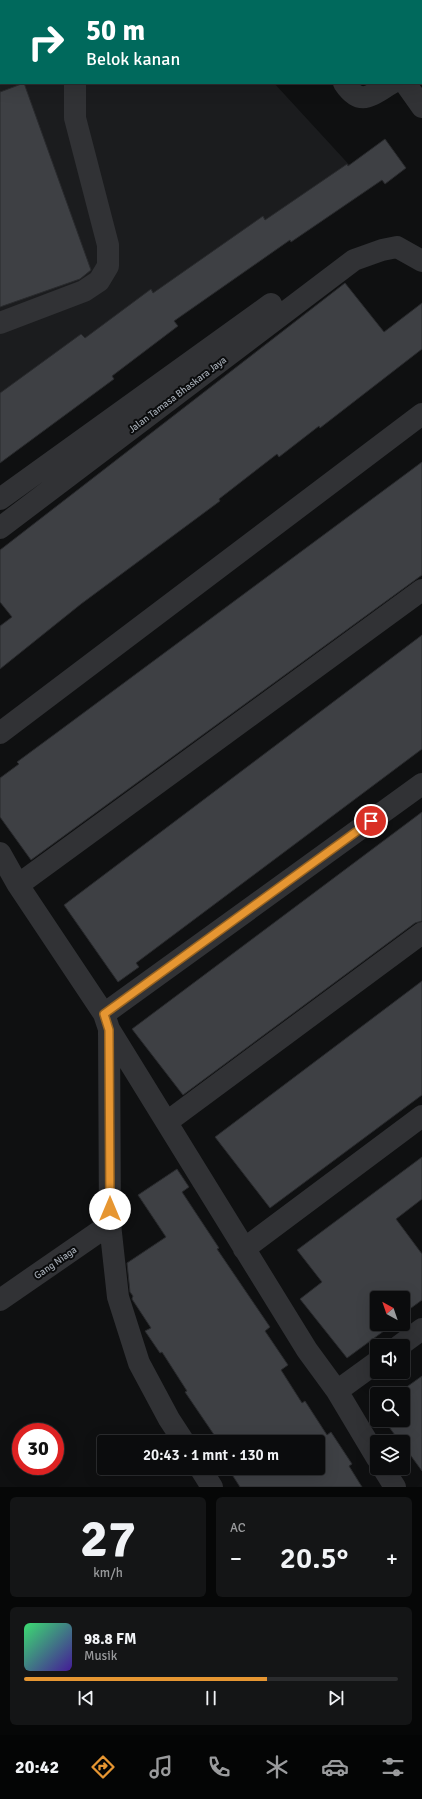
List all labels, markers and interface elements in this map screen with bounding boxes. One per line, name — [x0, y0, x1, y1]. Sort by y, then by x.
text: 50 m — [86, 14, 145, 48]
icon: right — [20, 16, 72, 68]
text: Belok kanan — [86, 48, 180, 70]
street label: Jalan Tamasa Bhaskara Jaya — [126, 354, 229, 436]
pin — [354, 804, 388, 838]
icon: arrive — [360, 810, 382, 832]
position arrow — [89, 1188, 131, 1230]
street label: Gang Niaga — [32, 1244, 79, 1282]
north arrow — [370, 1291, 410, 1331]
map controls — [370, 1291, 410, 1475]
button: sound — [370, 1339, 410, 1379]
button: search — [370, 1387, 410, 1427]
speed limit sign: 30 — [12, 1423, 64, 1475]
button: layers — [370, 1435, 410, 1475]
text: 20:43 · 1 mnt · 130 m — [143, 1446, 279, 1464]
text: 27 — [80, 1507, 136, 1571]
text: AC — [230, 1520, 246, 1536]
text: 20.5° — [280, 1540, 348, 1577]
text: − — [230, 1545, 242, 1572]
text: + — [386, 1545, 398, 1572]
text: km/h — [93, 1565, 123, 1581]
text: 98.8 FM — [84, 1630, 136, 1648]
text: Musik — [84, 1648, 117, 1664]
icon: previous — [75, 1687, 97, 1709]
icon: pause — [200, 1687, 222, 1709]
icon: next — [325, 1687, 347, 1709]
icon: directions — [89, 1753, 117, 1781]
icon: music — [147, 1753, 175, 1781]
icon: phone — [205, 1753, 233, 1781]
icon: climate — [263, 1753, 291, 1781]
icon: car — [321, 1753, 349, 1781]
icon: filters — [379, 1753, 407, 1781]
text: 20:42 — [15, 1756, 59, 1778]

